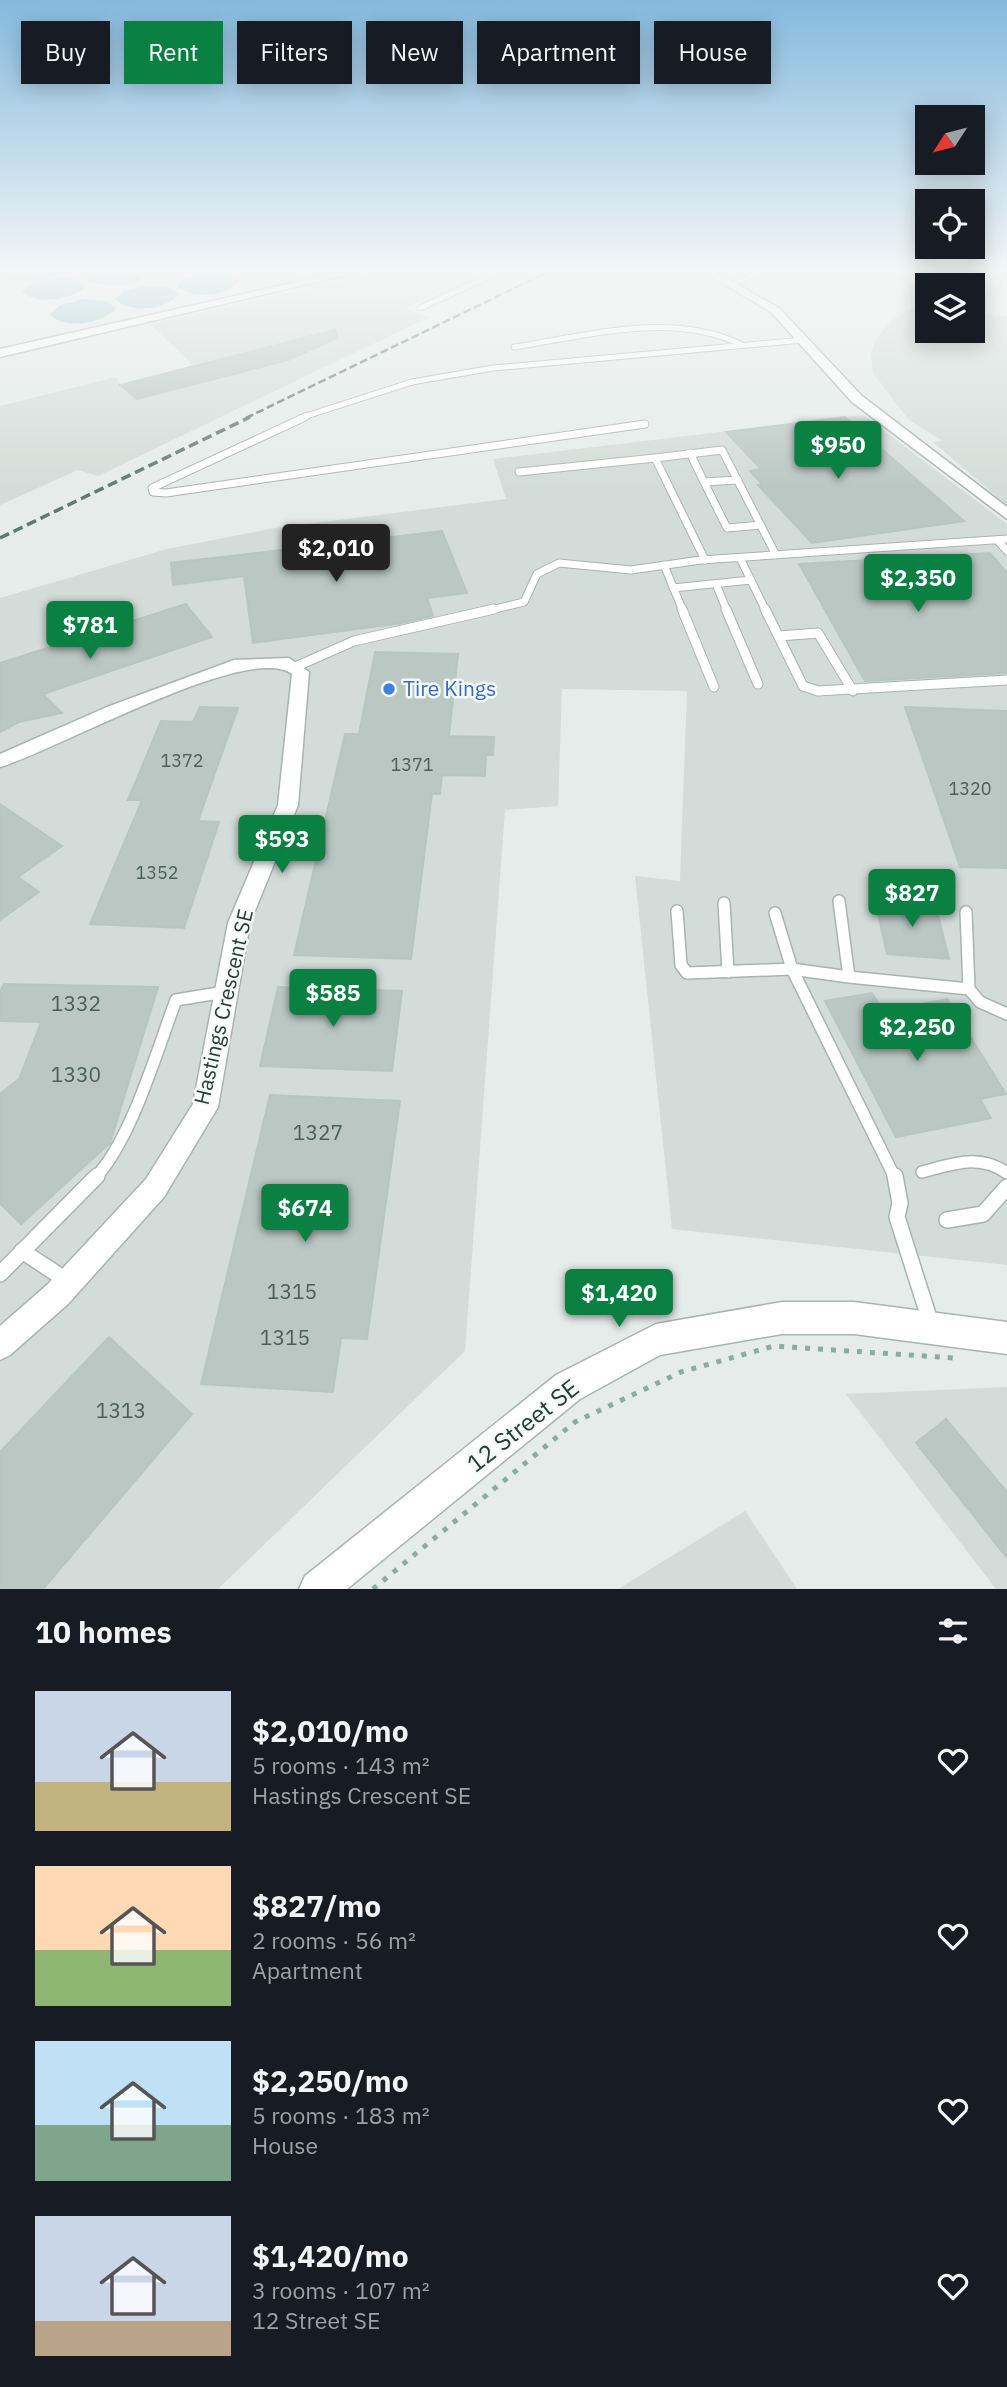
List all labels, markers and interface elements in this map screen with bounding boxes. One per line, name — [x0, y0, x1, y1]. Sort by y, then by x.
chip: Buy — [21, 21, 110, 84]
chip: Rent — [124, 21, 223, 84]
chip: Filters — [237, 21, 352, 84]
chip: New — [366, 21, 463, 84]
chip: Apartment — [477, 21, 640, 84]
chip: House — [654, 21, 771, 84]
north arrow — [915, 105, 985, 175]
map controls — [915, 105, 985, 343]
button: locate — [915, 189, 985, 259]
button: layers — [915, 273, 985, 343]
pin: $950 — [797, 421, 879, 481]
text: $950 — [810, 429, 866, 459]
pin: $2,010 — [279, 524, 393, 584]
text: $2,010 — [298, 532, 374, 562]
pin: $2,350 — [861, 554, 975, 614]
text: $2,350 — [880, 562, 956, 592]
pin: $781 — [49, 602, 131, 661]
text: $781 — [62, 609, 118, 639]
place label: Tire Kings — [403, 674, 496, 702]
marker: Tire Kings — [381, 681, 397, 697]
house number: 1372 — [160, 749, 204, 772]
house number: 1371 — [390, 753, 434, 776]
house number: 1320 — [948, 777, 992, 800]
pin: $593 — [241, 816, 323, 875]
text: $593 — [254, 823, 310, 853]
house number: 1352 — [135, 861, 179, 884]
pin: $827 — [871, 870, 953, 929]
text: $827 — [884, 877, 940, 907]
street label: Hastings Crescent SE — [187, 906, 259, 1107]
pin: $585 — [292, 970, 374, 1029]
text: $585 — [305, 977, 361, 1007]
house number: 1332 — [51, 989, 101, 1017]
pin: $2,250 — [860, 1004, 974, 1063]
text: $2,250 — [879, 1011, 955, 1041]
house number: 1330 — [51, 1060, 101, 1088]
house number: 1327 — [293, 1118, 343, 1146]
pin: $674 — [264, 1184, 346, 1244]
text: $674 — [277, 1192, 333, 1222]
pin: $1,420 — [562, 1270, 676, 1329]
house number: 1315 — [267, 1277, 317, 1305]
text: $1,420 — [581, 1277, 657, 1307]
house number: 1315 — [260, 1323, 310, 1351]
street label: 12 Street SE — [460, 1371, 585, 1479]
house number: 1313 — [96, 1396, 146, 1424]
text: 10 homes — [35, 1612, 172, 1651]
icon: filters — [934, 1612, 972, 1650]
text: $2,010/mo — [252, 1711, 409, 1750]
icon: home — [91, 1719, 175, 1803]
icon: heart — [934, 1742, 972, 1780]
text: 5 rooms · 143 m² — [252, 1750, 430, 1780]
text: Hastings Crescent SE — [252, 1780, 471, 1810]
text: $827/mo — [252, 1886, 381, 1925]
icon: home — [91, 1894, 175, 1978]
icon: heart — [934, 1917, 972, 1955]
text: 2 rooms · 56 m² — [252, 1925, 416, 1955]
text: Apartment — [252, 1955, 363, 1985]
text: $2,250/mo — [252, 2061, 409, 2100]
icon: home — [91, 2069, 175, 2153]
icon: heart — [934, 2092, 972, 2130]
text: 5 rooms · 183 m² — [252, 2100, 430, 2130]
text: House — [252, 2130, 318, 2160]
text: $1,420/mo — [252, 2236, 409, 2275]
icon: home — [91, 2244, 175, 2328]
icon: heart — [934, 2267, 972, 2305]
text: 3 rooms · 107 m² — [252, 2275, 430, 2305]
text: 12 Street SE — [252, 2305, 380, 2335]

